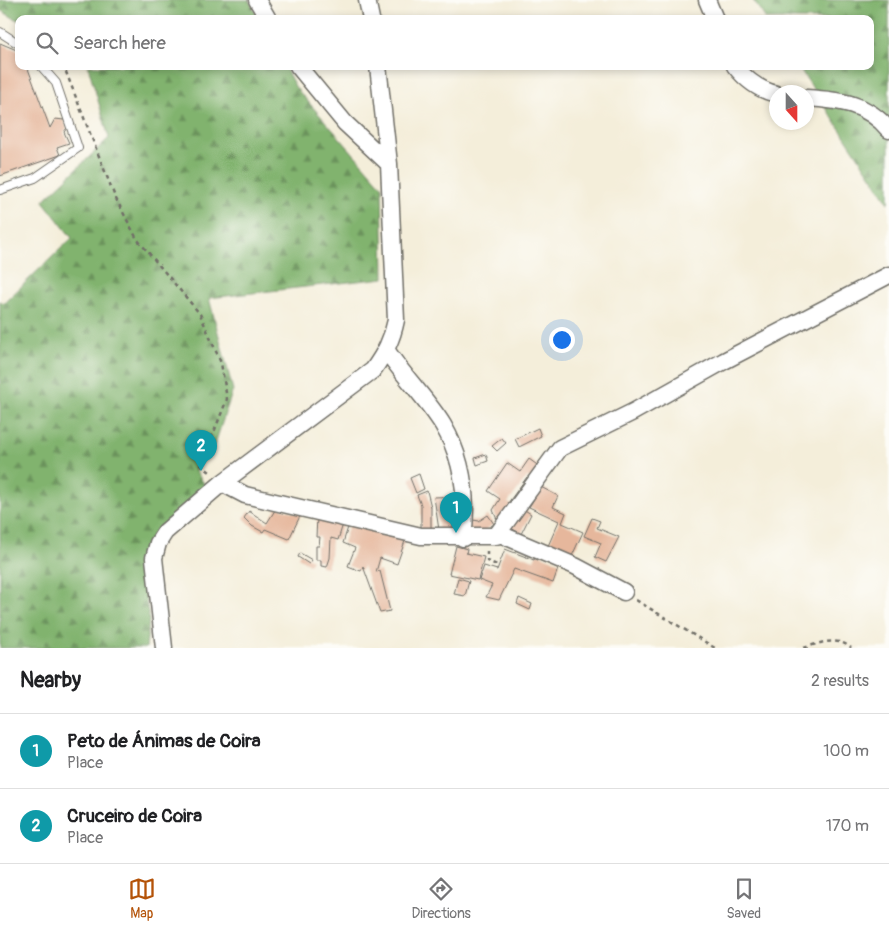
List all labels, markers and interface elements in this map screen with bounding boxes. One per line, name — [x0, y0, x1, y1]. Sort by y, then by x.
search box — [15, 15, 874, 70]
icon: search — [33, 29, 61, 57]
text: Search here — [73, 31, 166, 55]
north arrow — [769, 85, 814, 130]
your location — [549, 327, 575, 353]
pin: 2 — [185, 430, 217, 471]
pin: 1 — [440, 492, 472, 533]
text: Nearby — [20, 667, 81, 694]
text: 2 results — [811, 671, 869, 691]
text: Peto de Ánimas de Coira — [67, 729, 261, 753]
text: 1 — [33, 741, 39, 761]
text: 100 m — [823, 741, 869, 761]
text: Place — [67, 753, 103, 773]
text: Cruceiro de Coira — [67, 804, 202, 828]
text: 2 — [32, 816, 40, 836]
text: 170 m — [826, 816, 869, 836]
text: Place — [67, 828, 103, 848]
tab: Map — [128, 875, 156, 922]
tab: Directions — [411, 875, 471, 922]
tab: Saved — [726, 875, 761, 922]

